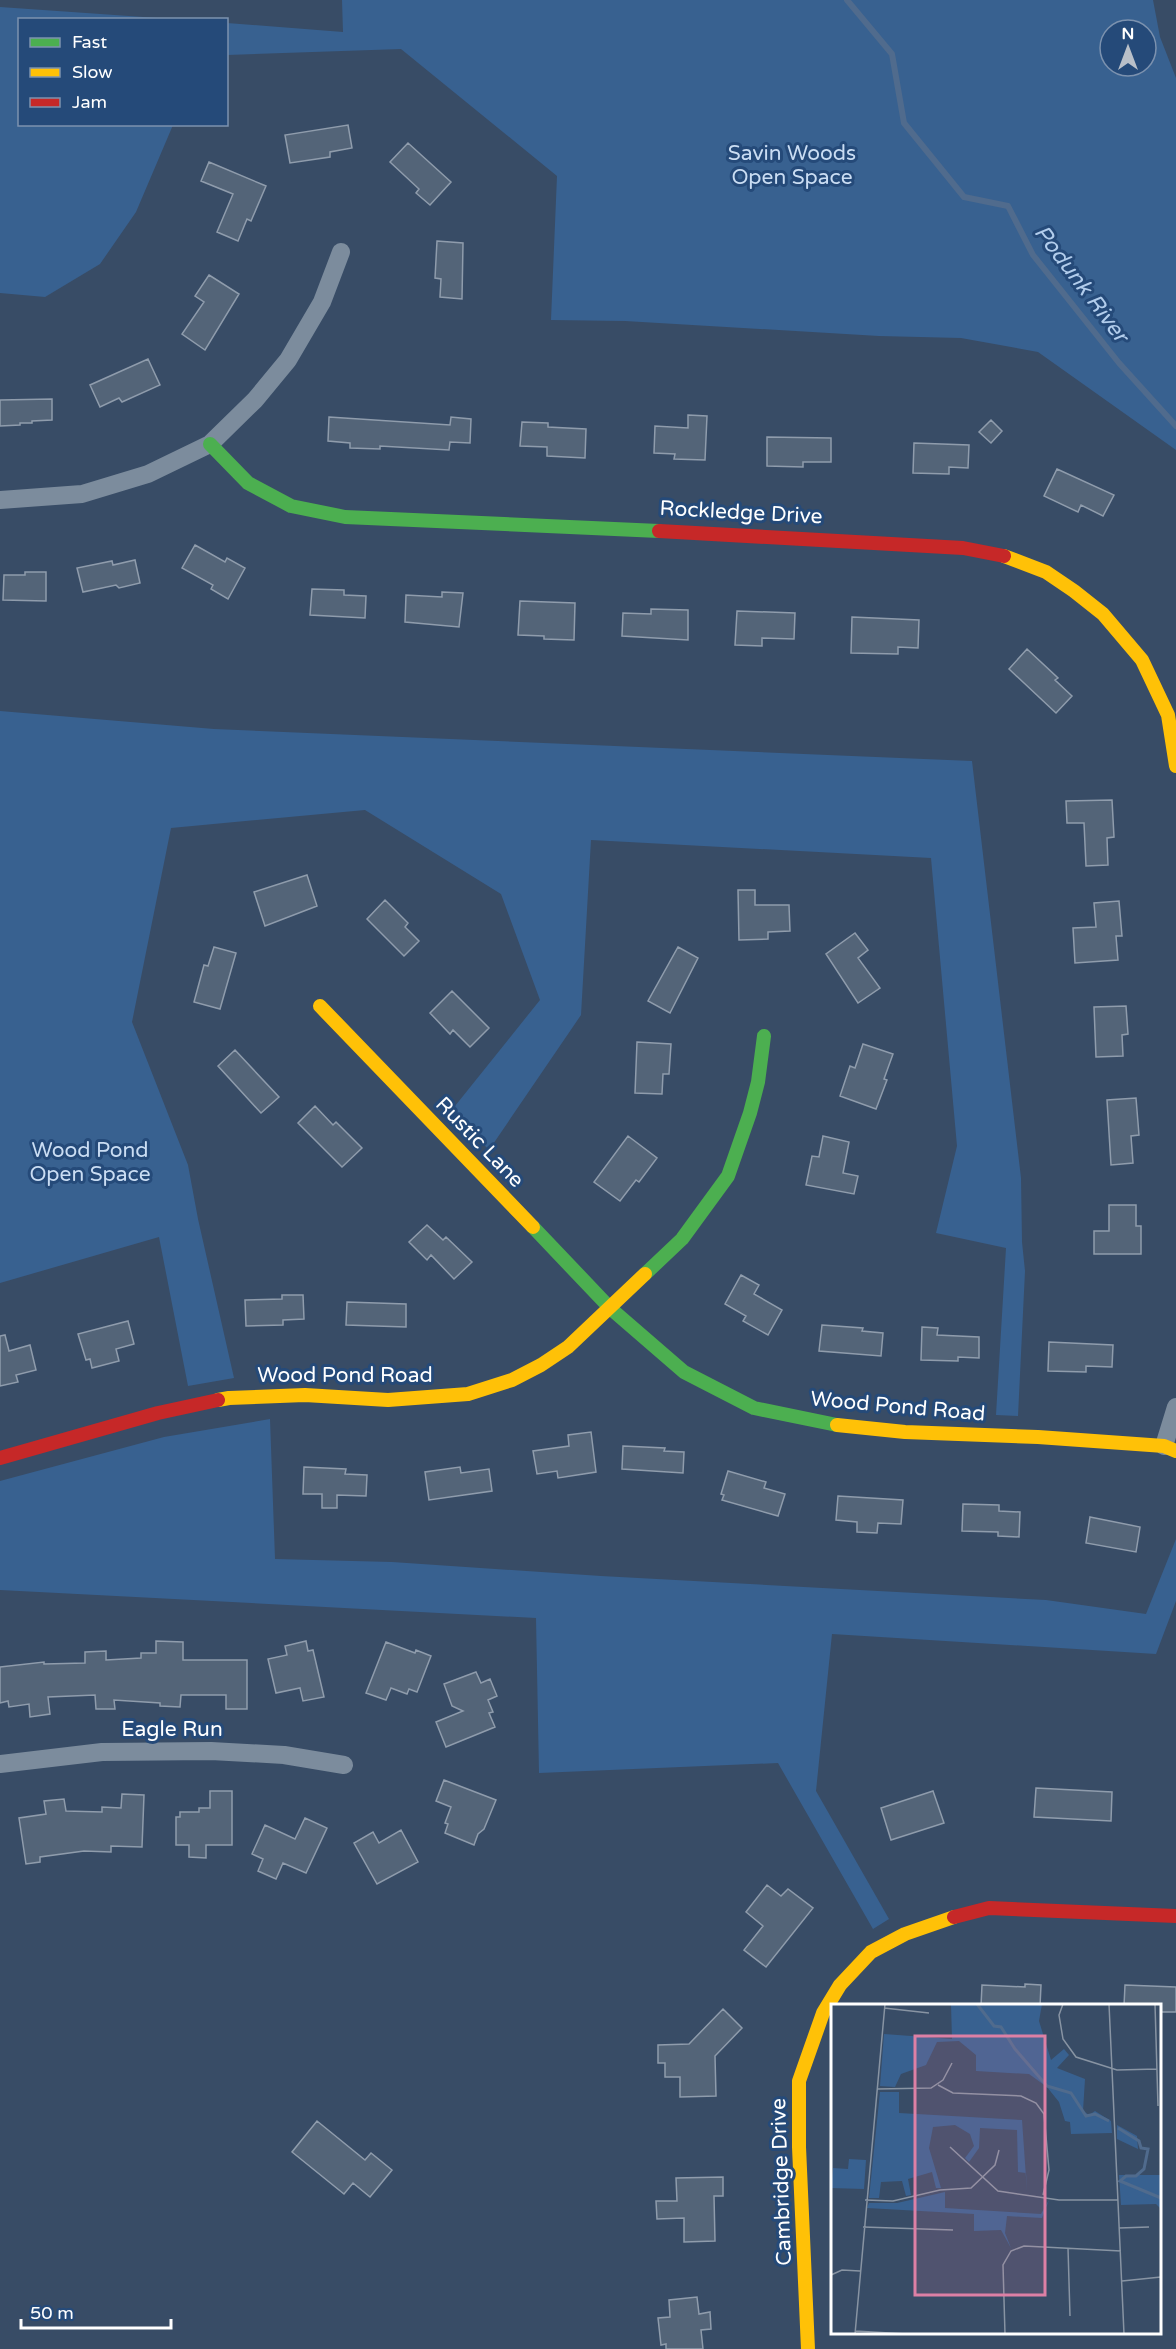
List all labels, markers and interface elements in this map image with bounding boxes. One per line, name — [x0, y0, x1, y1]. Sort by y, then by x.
legend — [18, 18, 228, 126]
north arrow — [1098, 18, 1158, 78]
text: N — [1122, 24, 1134, 44]
text: Fast — [72, 31, 107, 53]
text: Slow — [72, 61, 113, 83]
text: Jam — [72, 91, 107, 113]
park label: Savin Woods Open Space — [728, 141, 856, 190]
water label: Podunk River — [1029, 220, 1135, 349]
street label: Rockledge Drive — [659, 496, 823, 529]
street label: Rustic Lane — [430, 1092, 529, 1193]
park label: Wood Pond Open Space — [29, 1138, 151, 1187]
street label: Wood Pond Road — [257, 1363, 433, 1388]
street label: Wood Pond Road — [809, 1386, 986, 1427]
street label: Eagle Run — [121, 1717, 223, 1742]
inset map — [831, 2004, 1161, 2334]
street label: Cambridge Drive — [766, 2098, 797, 2266]
scale bar — [21, 2292, 171, 2330]
text: 50 m — [30, 2302, 74, 2324]

